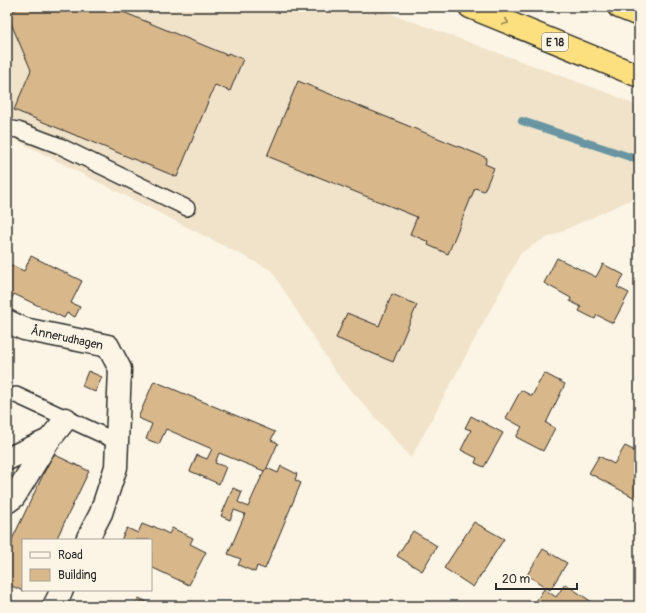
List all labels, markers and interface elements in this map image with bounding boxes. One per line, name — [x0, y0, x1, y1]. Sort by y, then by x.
one-way arrow — [503, 17, 510, 25]
road number: E 18 — [542, 33, 568, 51]
street label: Ånnerudhagen — [29, 323, 105, 354]
legend — [22, 539, 152, 591]
text: Road — [58, 548, 83, 563]
scale bar — [496, 565, 577, 591]
text: Building — [58, 568, 97, 583]
text: 20 m — [502, 572, 531, 587]

